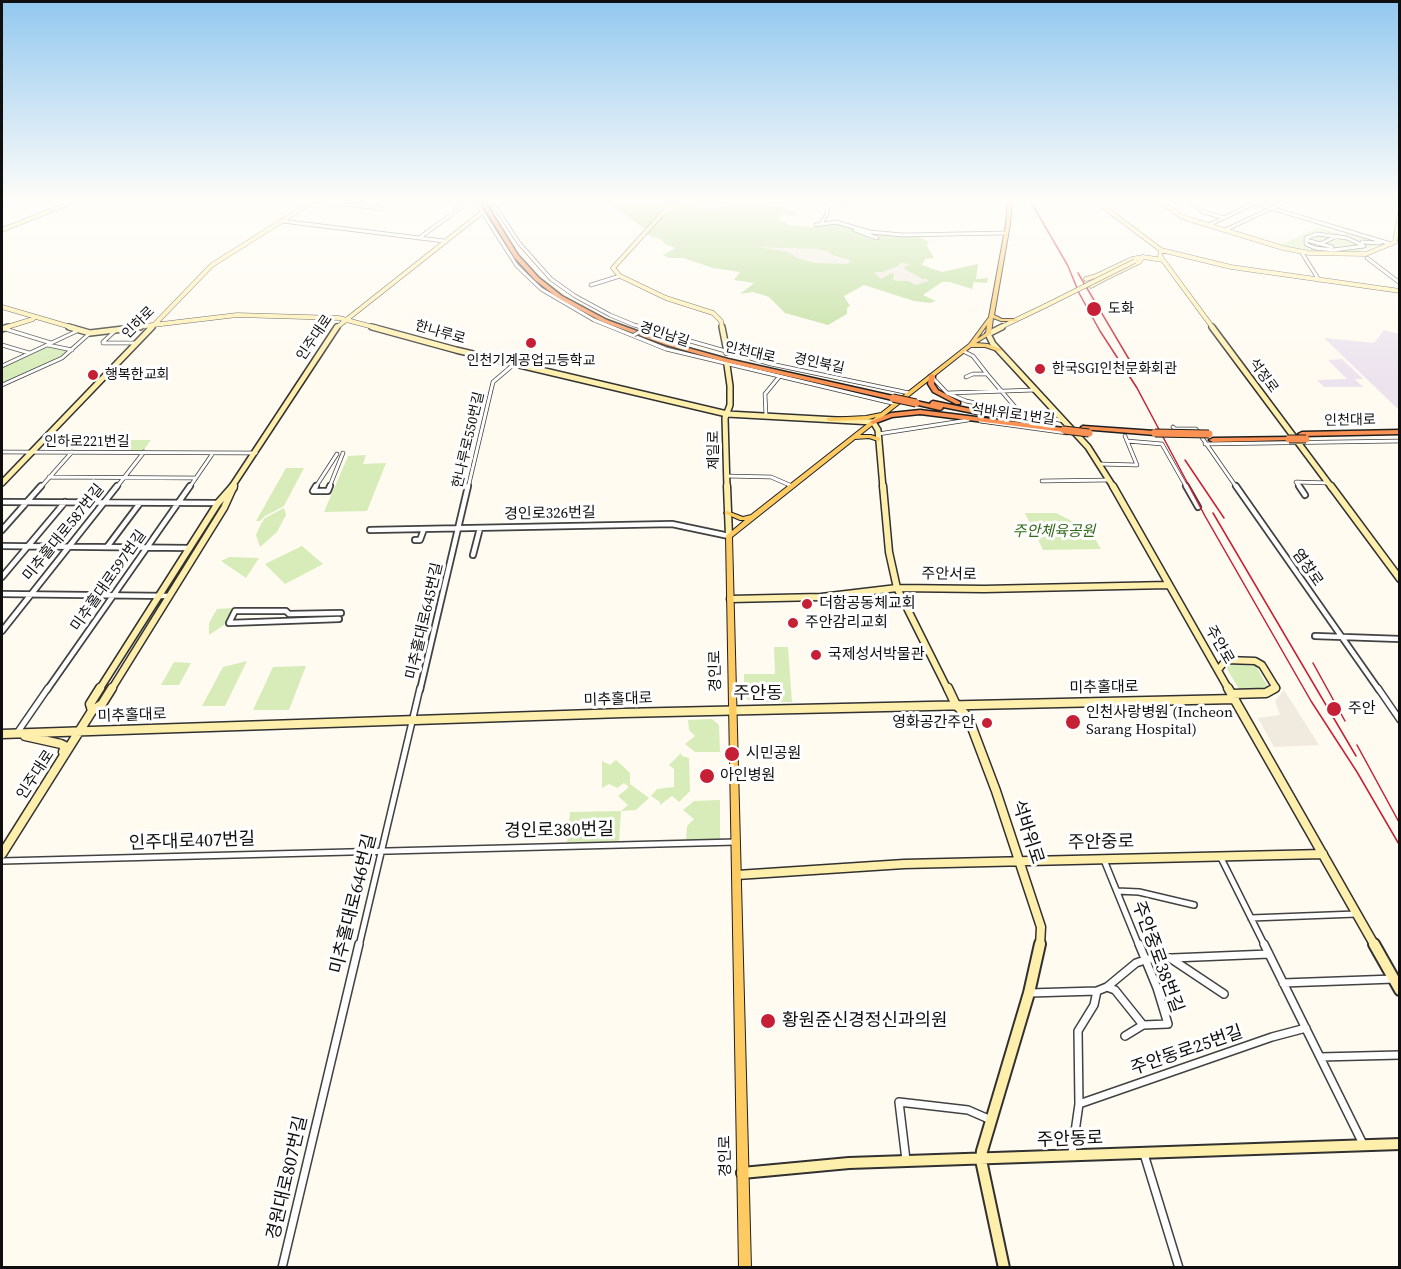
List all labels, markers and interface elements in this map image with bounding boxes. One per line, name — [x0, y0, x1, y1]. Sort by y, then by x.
marker: 도화 — [1085, 300, 1103, 318]
place label: 도화 — [1108, 301, 1134, 317]
street label: 인하로 — [119, 303, 159, 343]
street label: 인주대로 — [294, 312, 336, 364]
street label: 한나루로 — [413, 318, 467, 348]
street label: 경인남길 — [637, 319, 691, 351]
marker: 인천기계공업고등학교 — [524, 336, 538, 350]
street label: 인천대로 — [723, 339, 777, 367]
street label: 경인북길 — [792, 350, 846, 378]
place label: 인천기계공업고등학교 — [467, 353, 595, 369]
street label: 석정로 — [1245, 355, 1281, 397]
place label: 한국SGI인천문화회관 — [1052, 361, 1177, 377]
marker: 한국SGI인천문화회관 — [1033, 362, 1047, 376]
place label: 행복한교회 — [105, 367, 169, 383]
marker: 행복한교회 — [86, 368, 100, 382]
street label: 한나루로550번길 — [450, 390, 488, 490]
street label: 석바위로1번길 — [970, 401, 1056, 429]
street label: 인천대로 — [1324, 412, 1376, 430]
street label: 제일로 — [706, 431, 722, 469]
street label: 인하로221번길 — [44, 434, 130, 450]
street label: 미추홀대로587번길 — [20, 481, 108, 585]
street label: 경인로326번길 — [504, 504, 596, 524]
park label: 주안체육공원 — [1013, 523, 1095, 541]
street label: 미추홀대로597번길 — [67, 527, 151, 635]
street label: 염창로 — [1288, 546, 1326, 590]
street label: 미추홀대로645번길 — [403, 561, 447, 681]
street label: 주안서로 — [921, 566, 977, 584]
place label: 더함공동체교회 — [819, 595, 916, 613]
marker: 더함공동체교회 — [800, 597, 814, 611]
place label: 주안감리교회 — [805, 614, 888, 632]
marker: 주안감리교회 — [786, 616, 800, 630]
street label: 주안로 — [1201, 623, 1237, 667]
place label: 국제성서박물관 — [828, 646, 925, 664]
marker: 국제성서박물관 — [809, 648, 823, 662]
street label: 경인로 — [707, 650, 725, 692]
street label: 미추홀대로 — [1069, 678, 1139, 698]
district label: 주안동 — [733, 683, 783, 705]
street label: 미추홀대로 — [583, 690, 653, 710]
marker: 주안 — [1325, 700, 1343, 718]
place label: 주안 — [1348, 700, 1376, 718]
place label: 인천사랑병원 (Incheon Sarang Hospital) — [1086, 704, 1233, 739]
street label: 미추홀대로 — [97, 706, 167, 726]
marker: 인천사랑병원 (Incheon Sarang Hospital) — [1064, 713, 1082, 731]
place label: 영화공간주안 — [892, 714, 975, 732]
marker: 영화공간주안 — [980, 716, 994, 730]
marker: 시민공원 — [723, 745, 741, 763]
place label: 시민공원 — [746, 745, 801, 763]
street label: 인주대로 — [13, 747, 59, 803]
marker: 아인병원 — [698, 767, 716, 785]
place label: 아인병원 — [720, 767, 775, 785]
street label: 석바위로 — [1006, 797, 1048, 867]
street label: 경인로380번길 — [504, 819, 614, 843]
street label: 인주대로407번길 — [128, 829, 256, 855]
street label: 미추홀대로646번길 — [326, 832, 382, 976]
street label: 주안중로 — [1068, 832, 1134, 854]
street label: 주안중로38번길 — [1127, 898, 1187, 1016]
place label: 황원준신경정신과의원 — [782, 1010, 948, 1032]
marker: 황원준신경정신과의원 — [759, 1012, 777, 1030]
street label: 주안동로25번길 — [1128, 1022, 1246, 1080]
street label: 경원대로807번길 — [263, 1114, 313, 1242]
street label: 주안동로 — [1037, 1128, 1103, 1152]
street label: 경인로 — [717, 1135, 735, 1177]

